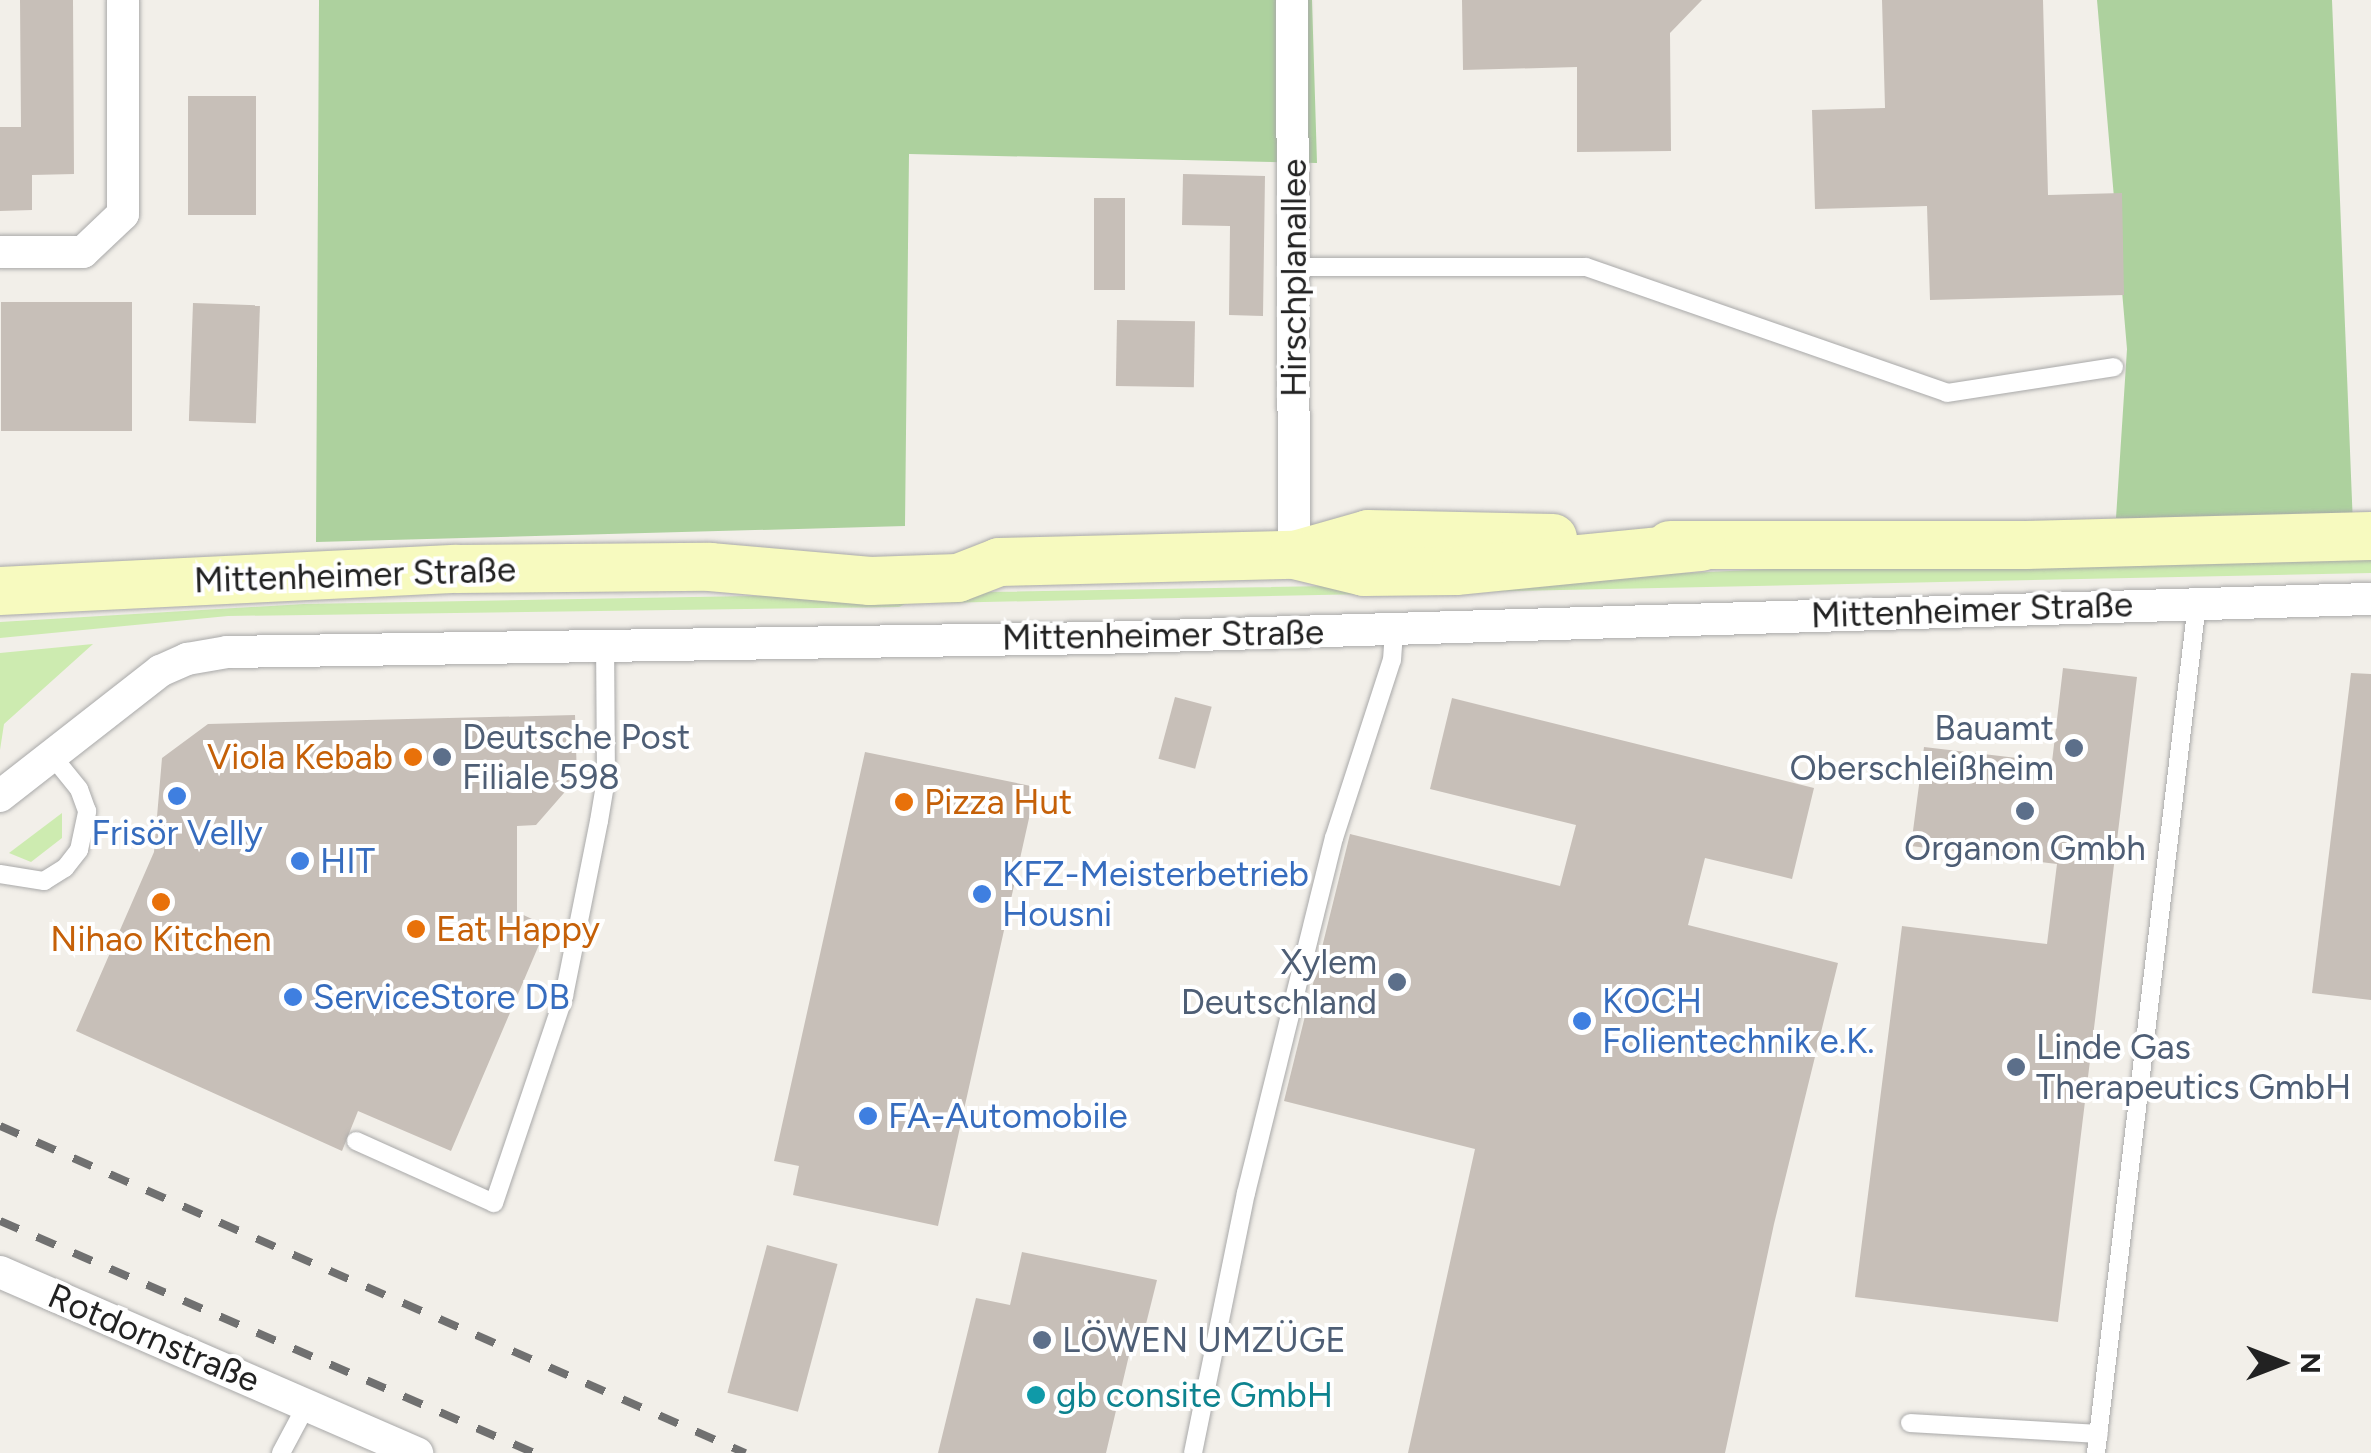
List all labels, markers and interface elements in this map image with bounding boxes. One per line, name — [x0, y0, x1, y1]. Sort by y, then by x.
street label: Hirschplanallee — [1273, 159, 1315, 397]
street label: Mittenheimer Straße — [193, 548, 517, 602]
street label: Mittenheimer Straße — [1810, 583, 2134, 637]
street label: Mittenheimer Straße — [1002, 611, 1324, 659]
place label: Bauamt Oberschleißheim — [1789, 707, 2054, 789]
place label: Deutsche Post Filiale 598 — [462, 716, 690, 798]
place label: Viola Kebab — [207, 736, 393, 778]
marker: Bauamt Oberschleißheim — [2063, 737, 2085, 759]
marker: Viola Kebab — [402, 746, 424, 768]
marker: Deutsche Post Filiale 598 — [431, 746, 453, 768]
place label: Pizza Hut — [924, 781, 1072, 823]
marker: Frisör Velly — [166, 785, 188, 807]
marker: Pizza Hut — [893, 791, 915, 813]
marker: Organon Gmbh — [2014, 800, 2036, 822]
place label: Frisör Velly — [91, 812, 263, 854]
place label: Organon Gmbh — [1904, 827, 2146, 869]
place label: HIT — [320, 840, 375, 882]
marker: HIT — [289, 850, 311, 872]
place label: KFZ-Meisterbetrieb Housni — [1002, 853, 1309, 935]
marker: KFZ-Meisterbetrieb Housni — [971, 883, 993, 905]
marker: Nihao Kitchen — [150, 891, 172, 913]
place label: Eat Happy — [436, 908, 600, 950]
place label: Nihao Kitchen — [50, 918, 272, 960]
marker: Eat Happy — [405, 918, 427, 940]
place label: Xylem Deutschland — [1181, 941, 1377, 1023]
marker: Xylem Deutschland — [1386, 971, 1408, 993]
place label: ServiceStore DB — [313, 976, 570, 1018]
place label: KOCH Folientechnik e.K. — [1602, 980, 1875, 1062]
marker: ServiceStore DB — [282, 986, 304, 1008]
marker: KOCH Folientechnik e.K. — [1571, 1010, 1593, 1032]
place label: Linde Gas Therapeutics GmbH — [2036, 1026, 2351, 1108]
marker: Linde Gas Therapeutics GmbH — [2005, 1056, 2027, 1078]
place label: FA-Automobile — [888, 1095, 1127, 1137]
marker: FA-Automobile — [857, 1105, 879, 1127]
street label: Rotdornstraße — [42, 1275, 266, 1401]
north arrow — [2231, 1313, 2331, 1413]
place label: LÖWEN UMZÜGE — [1062, 1319, 1346, 1361]
marker: LÖWEN UMZÜGE — [1031, 1329, 1053, 1351]
text: N — [2294, 1352, 2328, 1374]
place label: gb consite GmbH — [1056, 1374, 1333, 1416]
marker: gb consite GmbH — [1025, 1384, 1047, 1406]

